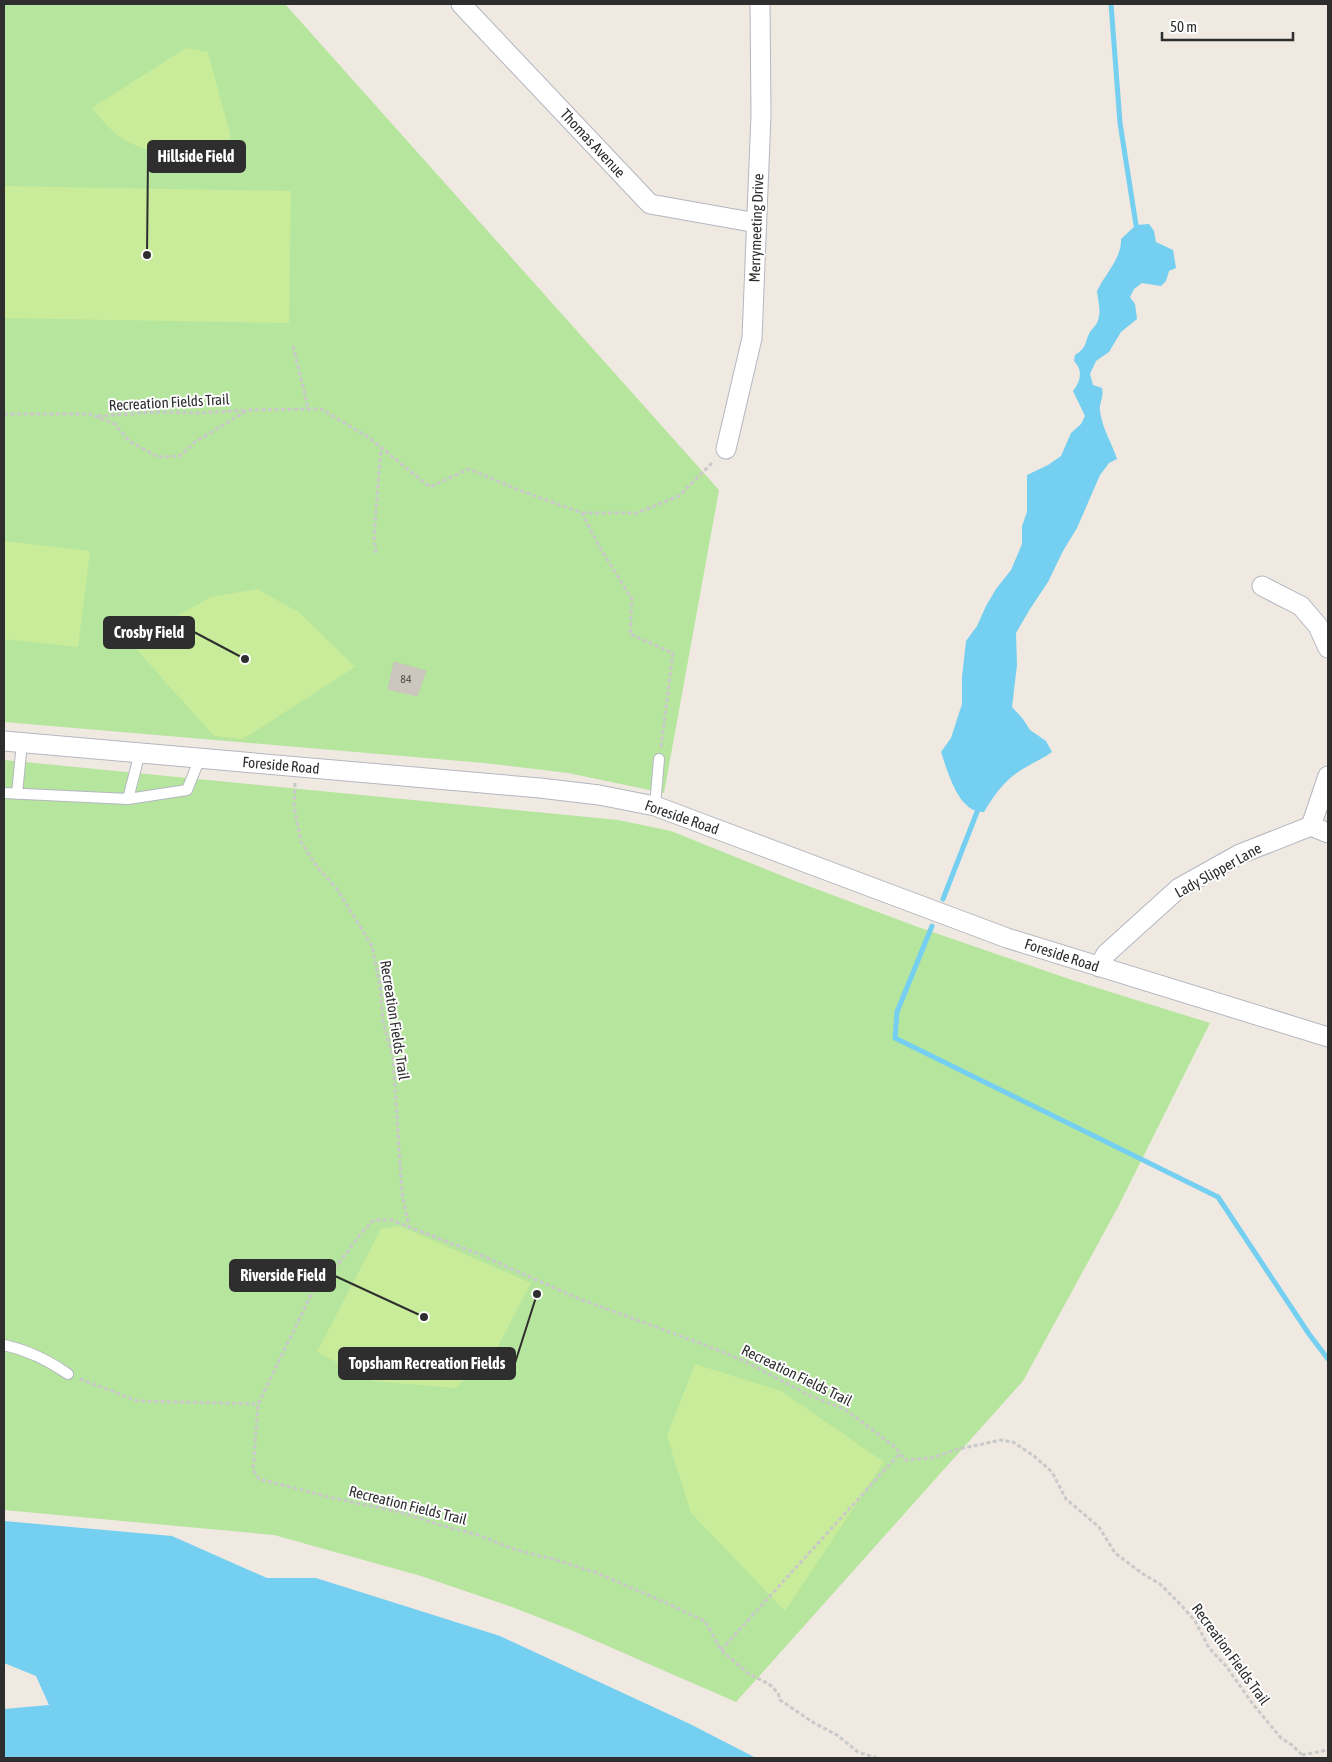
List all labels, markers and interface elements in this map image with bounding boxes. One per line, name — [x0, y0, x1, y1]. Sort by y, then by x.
scale bar — [1162, 10, 1293, 42]
text: 50 m — [1170, 18, 1197, 35]
street label: Thomas Avenue — [557, 105, 629, 181]
callout: Hillside Field — [148, 141, 245, 172]
text: Hillside Field — [158, 147, 235, 165]
street label: Merrymeeting Drive — [746, 173, 766, 283]
street label: Recreation Fields Trail — [108, 390, 230, 414]
callout: Crosby Field — [104, 617, 194, 648]
text: Crosby Field — [114, 623, 185, 641]
house number: 84 — [400, 672, 412, 686]
street label: Foreside Road — [242, 753, 320, 777]
street label: Foreside Road — [643, 796, 721, 838]
street label: Lady Slipper Lane — [1172, 839, 1264, 901]
street label: Foreside Road — [1023, 935, 1101, 975]
street label: Recreation Fields Trail — [377, 959, 413, 1081]
callout: Riverside Field — [230, 1260, 335, 1291]
text: Riverside Field — [240, 1266, 326, 1284]
street label: Recreation Fields Trail — [739, 1341, 855, 1409]
callout: Topsham Recreation Fields — [339, 1348, 515, 1379]
text: Topsham Recreation Fields — [349, 1354, 506, 1372]
street label: Recreation Fields Trail — [347, 1482, 469, 1528]
street label: Recreation Fields Trail — [1189, 1600, 1273, 1708]

